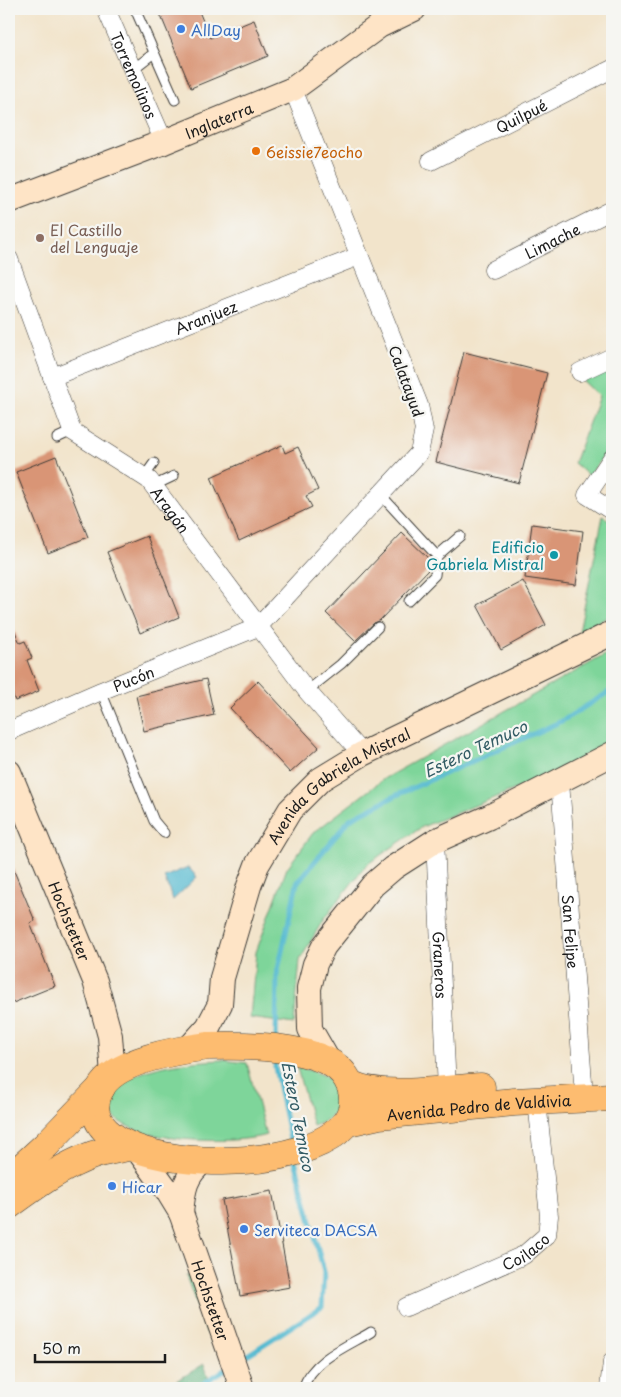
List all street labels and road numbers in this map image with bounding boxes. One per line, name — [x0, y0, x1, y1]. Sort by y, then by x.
street label: Torremolinos — [106, 28, 164, 122]
street label: Quilpué — [491, 92, 551, 138]
street label: Inglaterra — [181, 95, 257, 144]
street label: Limache — [520, 217, 584, 264]
street label: Aranjuez — [171, 294, 240, 339]
street label: Calatayud — [383, 342, 431, 420]
street label: Aragón — [146, 481, 196, 537]
street label: Pucón — [109, 659, 157, 697]
street label: Avenida Gabriela Mistral — [261, 721, 414, 848]
street label: Hochstetter — [44, 877, 97, 964]
street label: San Felipe — [557, 894, 586, 969]
street label: Graneros — [428, 931, 454, 999]
street label: Avenida Pedro de Valdivia — [386, 1088, 572, 1126]
street label: Coilaco — [498, 1227, 554, 1275]
street label: Hochstetter — [187, 1256, 236, 1344]

